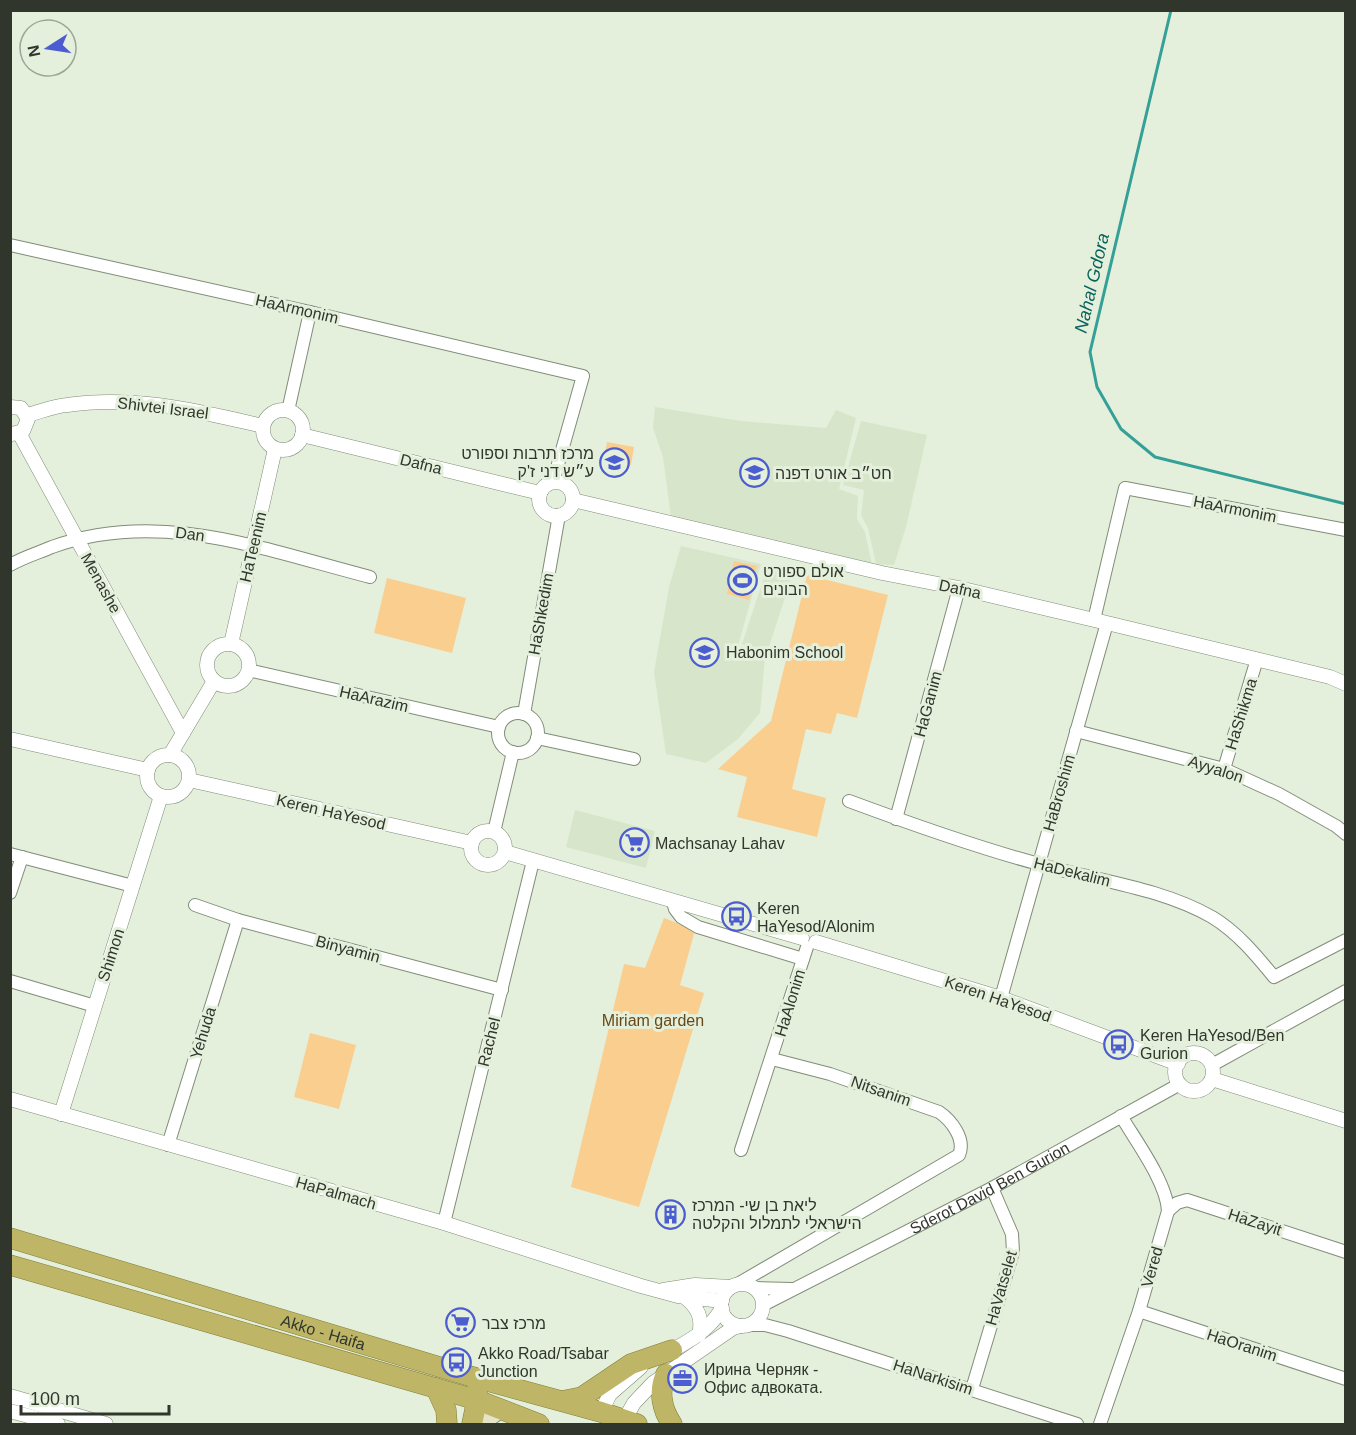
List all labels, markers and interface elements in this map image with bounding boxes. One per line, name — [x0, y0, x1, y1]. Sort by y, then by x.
north arrow — [18, 18, 78, 78]
text: N — [24, 44, 43, 58]
water label: Nahal Gdora — [1071, 231, 1113, 335]
street label: HaArmonim — [254, 291, 340, 327]
street label: Shivtei Israel — [117, 394, 209, 422]
place label: מרכז תרבות וספורט ע״ש דני ז'ק — [461, 445, 594, 480]
school or university icon: מרכז תרבות וספורט ע״ש דני ז'ק — [599, 446, 631, 478]
street label: Dafna — [398, 451, 444, 477]
school or university icon: חט״ב אורט דפנה — [738, 457, 770, 489]
place label: חט״ב אורט דפנה — [775, 465, 892, 482]
street label: HaArmonim — [1192, 493, 1278, 525]
street label: HaTeenim — [237, 510, 269, 584]
street label: Dan — [174, 524, 206, 544]
street label: Menashe — [78, 550, 124, 616]
place label: אולם ספורט הבונים — [763, 563, 844, 598]
sports icon: אולם ספורט הבונים — [726, 564, 758, 596]
street label: HaShkedim — [525, 572, 557, 656]
street label: Dafna — [937, 576, 983, 602]
school or university icon: Habonim School — [689, 636, 721, 668]
place label: Habonim School — [726, 644, 843, 661]
street label: HaGanim — [911, 669, 945, 739]
street label: HaShikma — [1222, 676, 1260, 752]
street label: HaArazim — [338, 683, 410, 715]
street label: Ayyalon — [1186, 752, 1246, 786]
street label: HaBroshim — [1040, 753, 1078, 833]
street label: Keren HaYesod — [275, 791, 387, 833]
supermarket icon: Machsanay Lahav — [618, 827, 650, 859]
place label: Machsanay Lahav — [655, 835, 785, 852]
street label: HaDekalim — [1032, 854, 1112, 890]
place label: Keren HaYesod/Alonim — [757, 900, 875, 935]
bus stop icon: Keren HaYesod/Alonim — [720, 901, 752, 933]
street label: Shimon — [95, 927, 127, 983]
street label: Binyamin — [314, 932, 382, 966]
street label: HaAlonim — [772, 967, 808, 1039]
street label: Keren HaYesod — [943, 973, 1053, 1025]
street label: Yehuda — [187, 1005, 219, 1061]
park label: Miriam garden — [602, 1012, 704, 1029]
street label: Rachel — [475, 1016, 503, 1068]
place label: Keren HaYesod/Ben Gurion — [1140, 1027, 1284, 1062]
bus stop icon: Keren HaYesod/Ben Gurion — [1103, 1028, 1135, 1060]
street label: Nitsanim — [849, 1073, 913, 1109]
street label: Sderot David Ben Gurion — [907, 1139, 1072, 1237]
street label: HaPalmach — [294, 1173, 378, 1213]
place label: ליאת בן שי- המרכז הישראלי לתמלול והקלטה — [692, 1197, 862, 1232]
building icon: ליאת בן שי- המרכז הישראלי לתמלול והקלטה — [655, 1198, 687, 1230]
street label: HaZayit — [1226, 1205, 1284, 1239]
street label: Vered — [1138, 1245, 1166, 1289]
street label: HaVatselet — [982, 1248, 1020, 1327]
supermarket icon: מרכז צבר — [445, 1307, 477, 1339]
street label: Akko - Haifa — [279, 1311, 367, 1353]
place label: מרכז צבר — [482, 1315, 546, 1332]
street label: HaOranim — [1205, 1326, 1279, 1364]
place label: Akko Road/Tsabar Junction — [478, 1345, 609, 1380]
bus stop icon: Akko Road/Tsabar Junction — [441, 1346, 473, 1378]
street label: HaNarkisim — [891, 1356, 975, 1398]
place label: Ирина Черняк - Офис адвоката. — [704, 1361, 823, 1396]
office icon: Ирина Черняк - Офис адвоката. — [667, 1362, 699, 1394]
scale bar — [21, 1378, 170, 1416]
text: 100 m — [30, 1389, 80, 1409]

